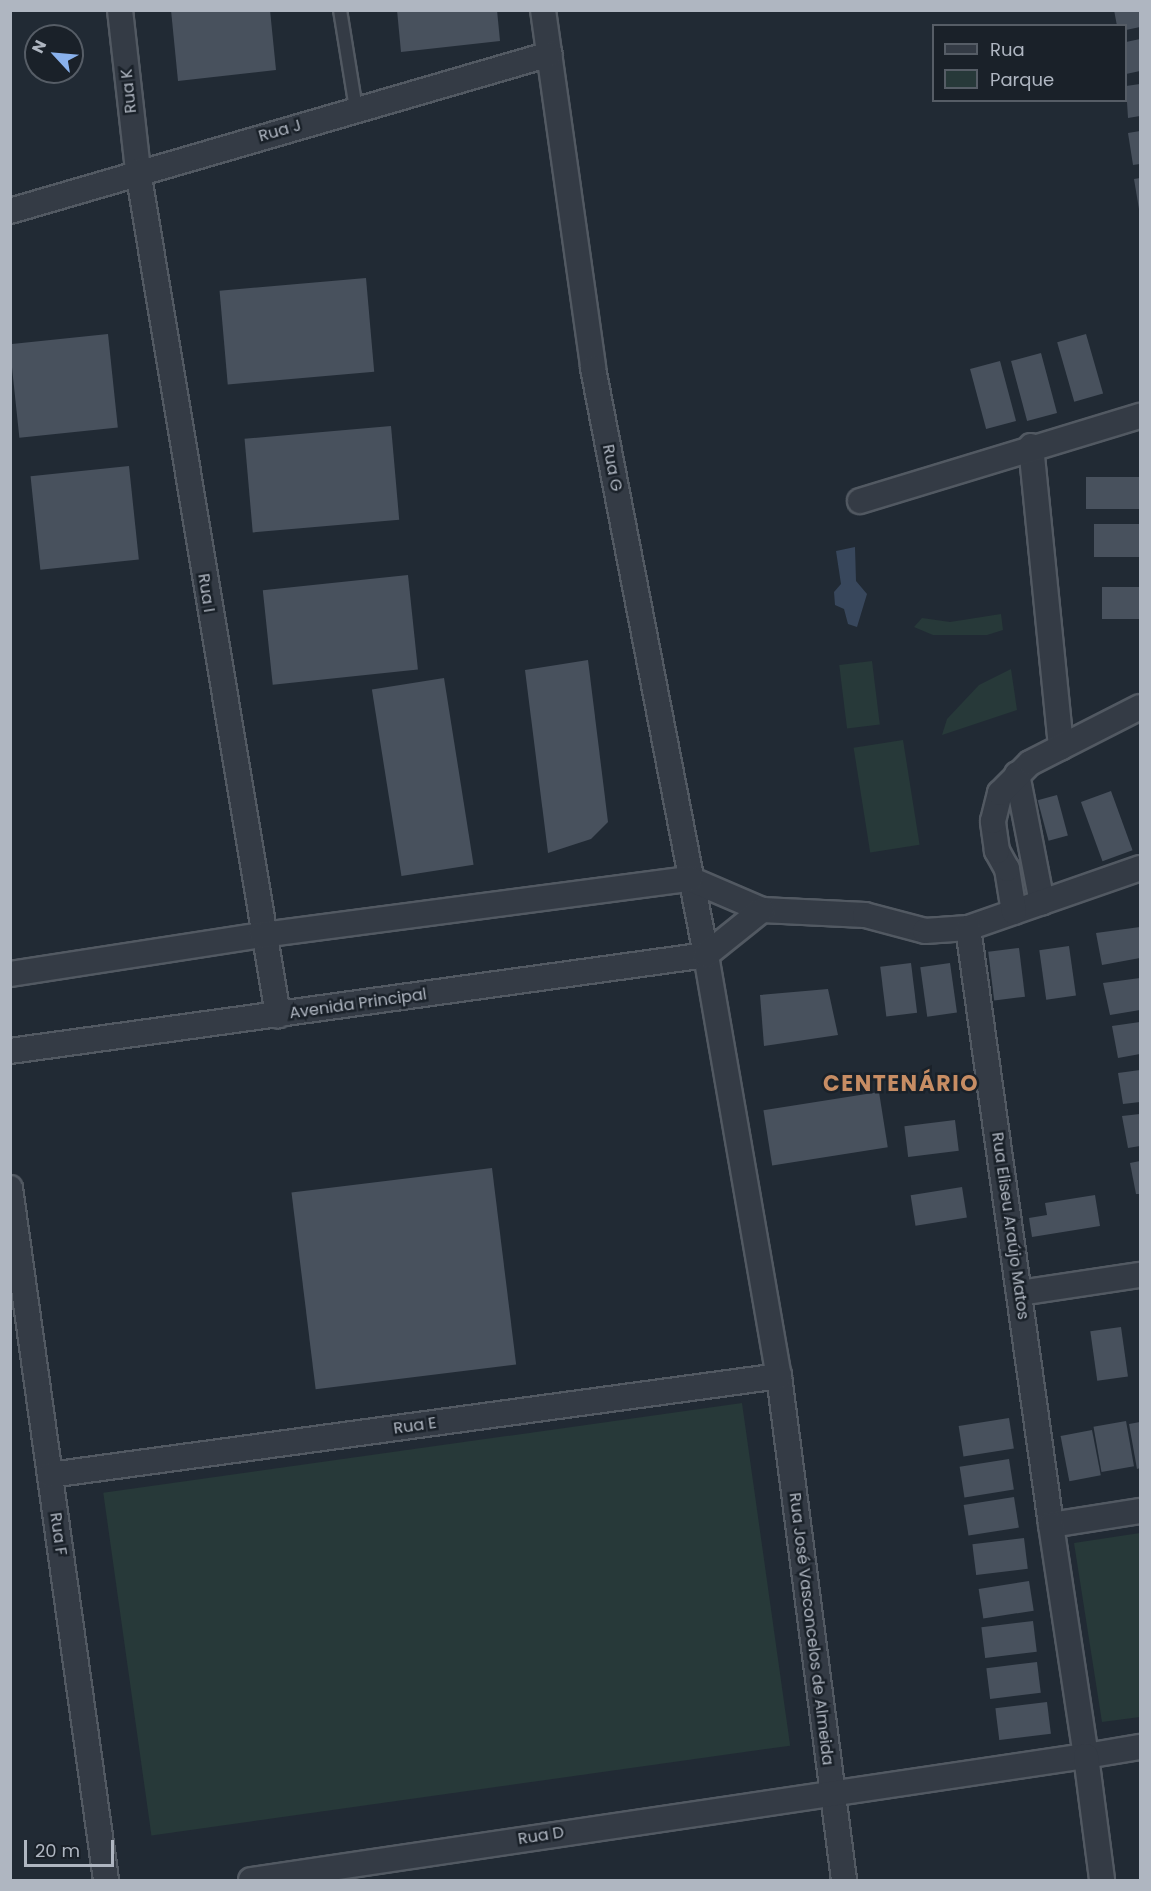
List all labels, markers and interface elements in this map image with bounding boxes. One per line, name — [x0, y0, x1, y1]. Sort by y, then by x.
north arrow — [24, 24, 84, 84]
legend — [932, 24, 1127, 102]
text: N — [26, 36, 52, 57]
text: Rua — [990, 37, 1025, 62]
text: Parque — [990, 67, 1054, 92]
street label: Rua K — [117, 68, 141, 114]
street label: Rua J — [256, 116, 304, 146]
street label: Rua G — [598, 443, 626, 493]
street label: Rua I — [193, 572, 219, 614]
street label: Avenida Principal — [288, 985, 428, 1023]
district label: CENTENÁRIO — [823, 1071, 979, 1097]
street label: Rua Eliseu Araújo Matos — [987, 1131, 1033, 1321]
street label: Rua E — [392, 1413, 438, 1439]
street label: Rua José Vasconcelos de Almeida — [785, 1492, 837, 1766]
street label: Rua F — [45, 1511, 71, 1557]
street label: Rua D — [517, 1823, 565, 1849]
scale bar — [27, 1828, 117, 1866]
text: 20 m — [35, 1838, 80, 1863]

